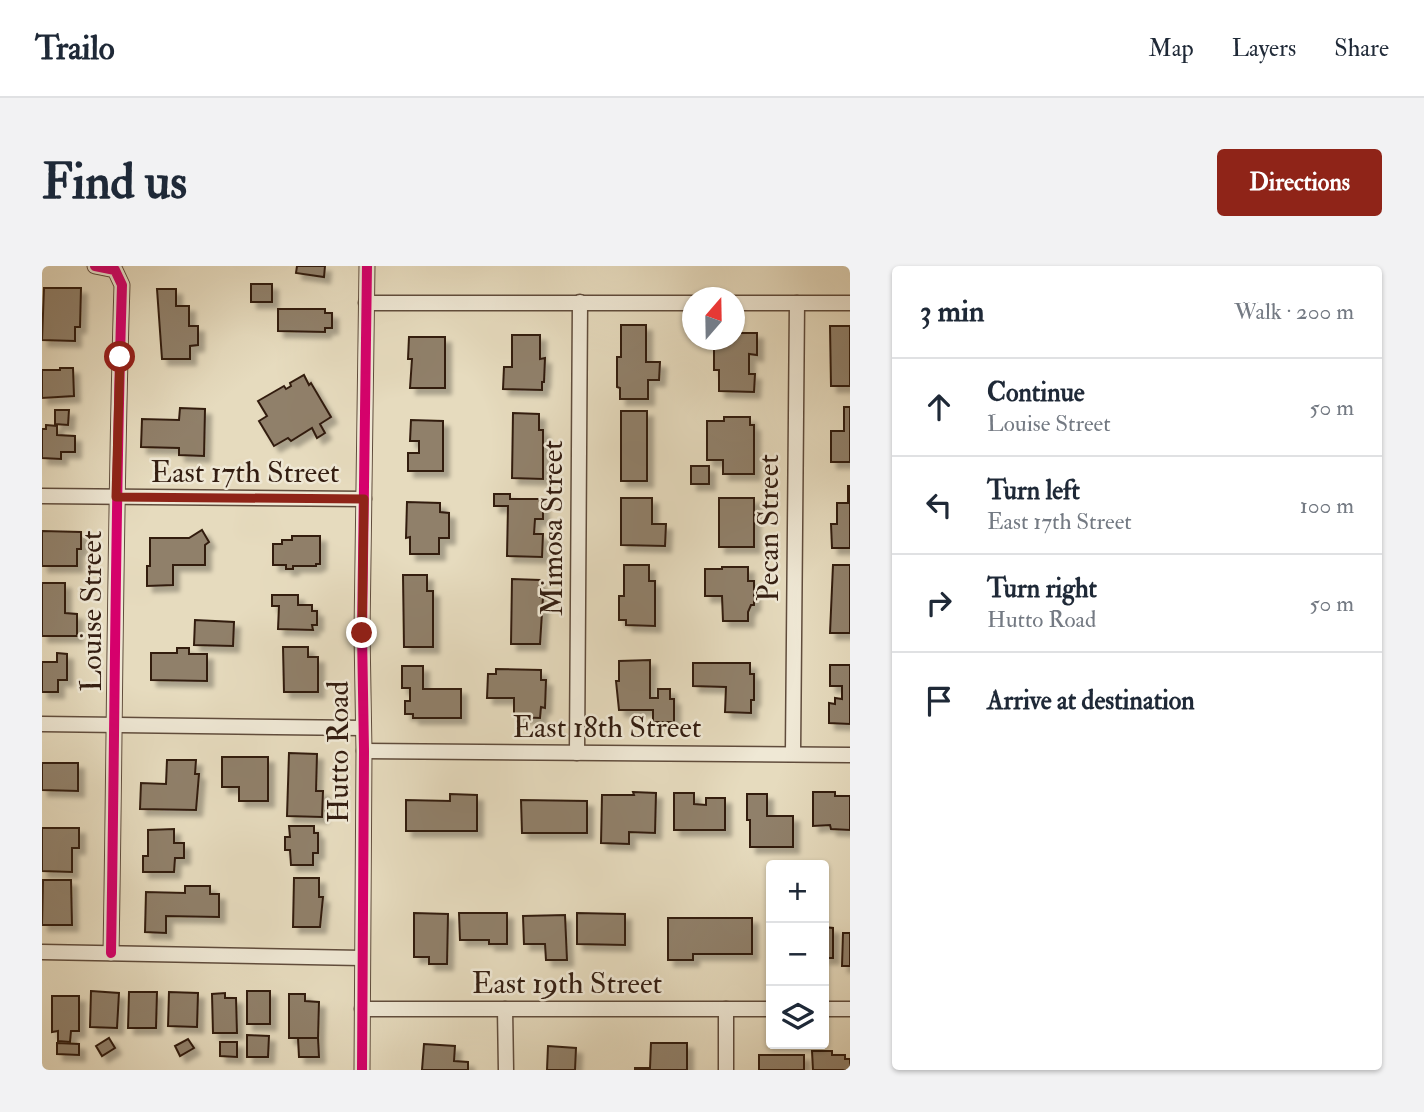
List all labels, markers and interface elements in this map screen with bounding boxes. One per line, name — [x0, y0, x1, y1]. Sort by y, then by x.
text: Trailo — [35, 28, 115, 69]
text: Map — [1149, 33, 1194, 64]
text: Layers — [1232, 33, 1296, 64]
text: Share — [1334, 33, 1389, 64]
button: Directions — [1217, 149, 1382, 216]
text: Find us — [42, 152, 187, 213]
north arrow — [682, 287, 745, 350]
text: 3 min — [920, 293, 985, 330]
text: Walk · 200 m — [1234, 297, 1354, 326]
route start — [104, 341, 135, 372]
text: Continue — [987, 377, 1085, 409]
icon: ahead — [920, 388, 958, 426]
text: 50 m — [1310, 393, 1354, 422]
text: Louise Street — [987, 409, 1111, 438]
street label: Mimosa Street — [534, 440, 571, 616]
street label: East 17th Street — [151, 454, 340, 491]
street label: Pecan Street — [750, 454, 787, 602]
text: Turn left — [987, 475, 1080, 507]
icon: left — [920, 486, 958, 524]
text: 100 m — [1300, 491, 1354, 520]
text: East 17th Street — [987, 507, 1132, 536]
street label: Louise Street — [73, 530, 110, 692]
text: Turn right — [987, 573, 1097, 605]
icon: right — [920, 584, 958, 622]
text: 50 m — [1310, 589, 1354, 618]
text: Hutto Road — [987, 605, 1096, 634]
route end — [346, 617, 377, 648]
street label: Hutto Road — [320, 680, 357, 823]
icon: arrive — [920, 682, 958, 720]
text: Arrive at destination — [987, 685, 1195, 717]
street label: East 18th Street — [512, 709, 702, 746]
map controls — [766, 860, 829, 1049]
button: + — [766, 860, 829, 923]
button: − — [766, 923, 829, 986]
street label: East 19th Street — [472, 965, 662, 1002]
button: layers — [766, 986, 829, 1049]

